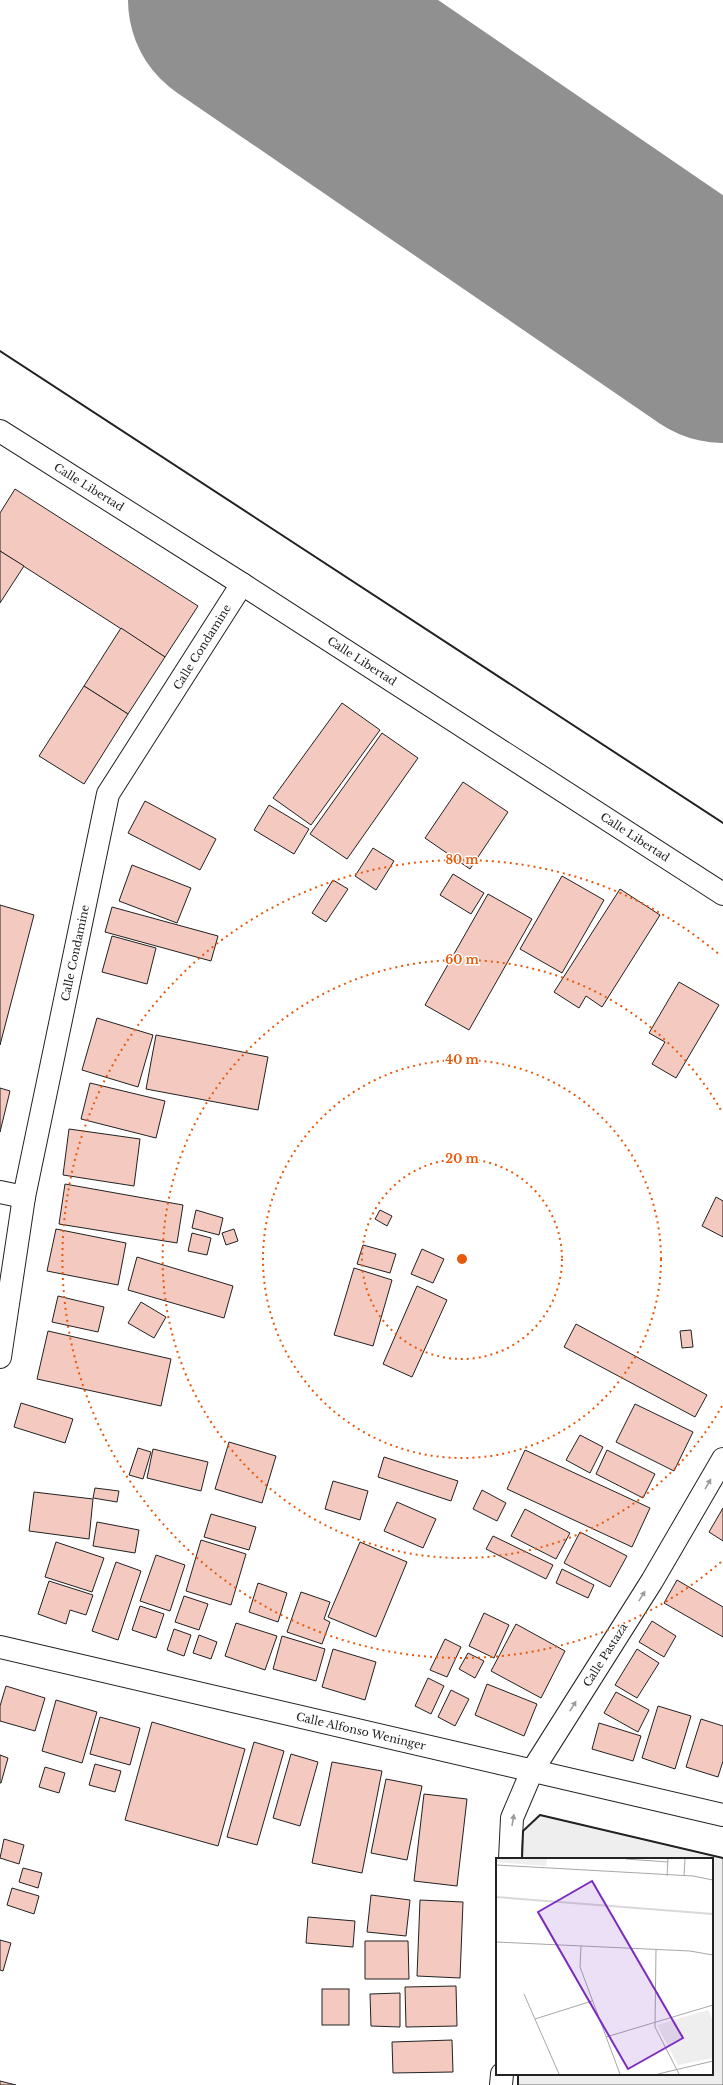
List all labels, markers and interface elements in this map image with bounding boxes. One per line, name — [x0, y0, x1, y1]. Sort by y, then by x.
street label: Calle Libertad — [51, 460, 127, 514]
street label: Calle Condamine — [170, 602, 234, 692]
street label: Calle Libertad — [325, 633, 400, 689]
street label: Calle Libertad — [598, 809, 673, 865]
text: 80 m — [445, 852, 479, 867]
street label: Calle Condamine — [58, 904, 92, 1002]
text: 60 m — [445, 952, 480, 967]
text: 40 m — [445, 1052, 479, 1067]
text: 20 m — [445, 1151, 479, 1166]
centre of rings — [455, 1252, 469, 1266]
one-way arrow — [705, 1478, 712, 1490]
one-way arrow — [639, 1590, 646, 1602]
street label: Calle Pastaza — [580, 1620, 631, 1689]
one-way arrow — [569, 1701, 577, 1711]
street label: Calle Alfonso Weninger — [295, 1709, 428, 1753]
one-way arrow — [510, 1814, 516, 1826]
inset map — [496, 1858, 713, 2075]

